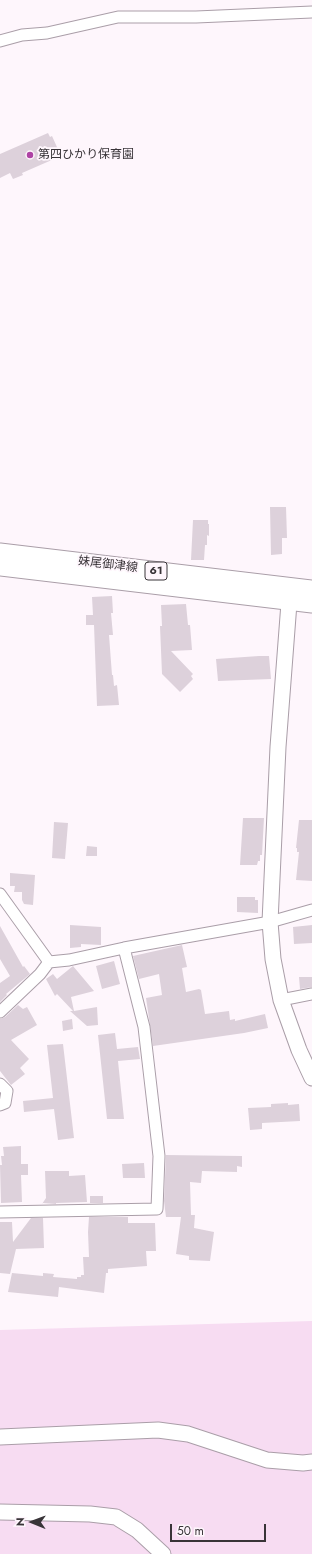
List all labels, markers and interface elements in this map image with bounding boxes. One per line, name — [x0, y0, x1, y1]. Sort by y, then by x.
place label: 第四ひかり保育園 — [38, 148, 134, 162]
marker: 第四ひかり保育園 — [25, 150, 35, 160]
street label: 妹尾御津線 — [77, 554, 139, 576]
road number: 61 — [145, 562, 167, 580]
north arrow — [12, 1502, 52, 1542]
scale bar — [172, 1516, 268, 1542]
text: N — [12, 1517, 28, 1526]
text: 50 m — [177, 1522, 204, 1540]

